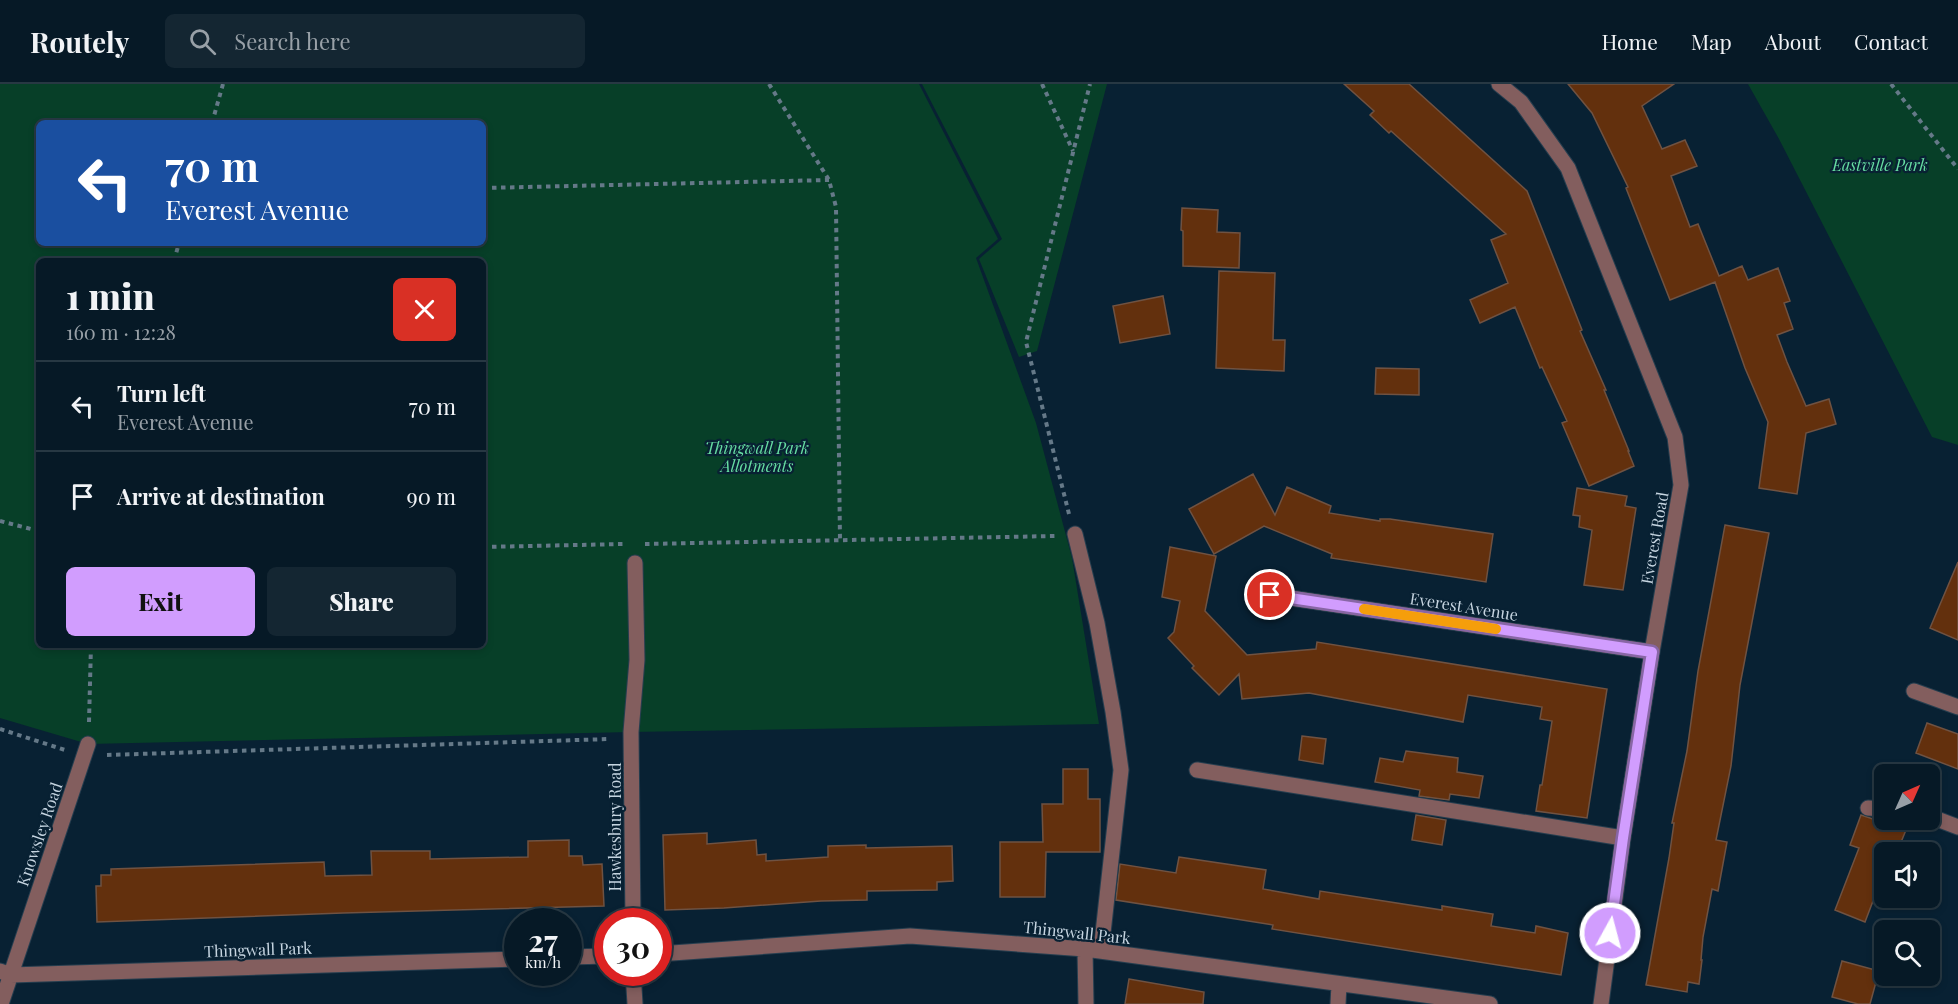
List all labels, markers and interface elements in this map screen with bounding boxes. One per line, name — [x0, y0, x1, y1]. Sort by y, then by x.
search box — [165, 14, 585, 68]
text: Routely — [30, 23, 129, 60]
icon: search — [186, 25, 219, 58]
text: Search here — [234, 26, 351, 56]
text: Home — [1602, 27, 1658, 55]
text: Map — [1691, 27, 1732, 55]
text: About — [1765, 27, 1821, 55]
text: Contact — [1854, 27, 1928, 55]
text: 70 m — [165, 137, 259, 193]
icon: left — [66, 144, 144, 222]
park label: Eastville Park — [1831, 154, 1928, 175]
text: Everest Avenue — [165, 191, 349, 227]
text: 1 min — [66, 271, 155, 319]
button: close — [393, 278, 456, 341]
text: 160 m · 12:28 — [66, 318, 176, 345]
text: Turn left — [117, 378, 206, 408]
icon: left — [66, 390, 99, 423]
text: 70 m — [409, 391, 456, 421]
text: Everest Avenue — [117, 408, 254, 435]
park label: Thingwall Park Allotments — [705, 437, 809, 476]
icon: arrive — [66, 480, 99, 513]
text: Arrive at destination — [117, 481, 325, 511]
text: 90 m — [407, 481, 456, 511]
street label: Everest Road — [1636, 490, 1672, 586]
button: Exit — [66, 567, 255, 636]
button: Share — [267, 567, 456, 636]
pin — [1244, 569, 1295, 620]
icon: arrive — [1253, 578, 1286, 611]
street label: Everest Avenue — [1408, 587, 1520, 625]
street label: Hawkesbury Road — [604, 763, 625, 891]
north arrow — [1874, 764, 1940, 830]
map controls — [1874, 764, 1940, 986]
street label: Knowsley Road — [11, 779, 67, 889]
button: sound — [1874, 842, 1940, 908]
position arrow — [1578, 901, 1642, 965]
speed limit sign: 30 — [594, 908, 672, 986]
street label: Thingwall Park — [1022, 916, 1132, 948]
text: 27 — [528, 920, 558, 960]
button: search — [1874, 920, 1940, 986]
street label: Thingwall Park — [204, 937, 312, 961]
text: km/h — [525, 952, 561, 972]

